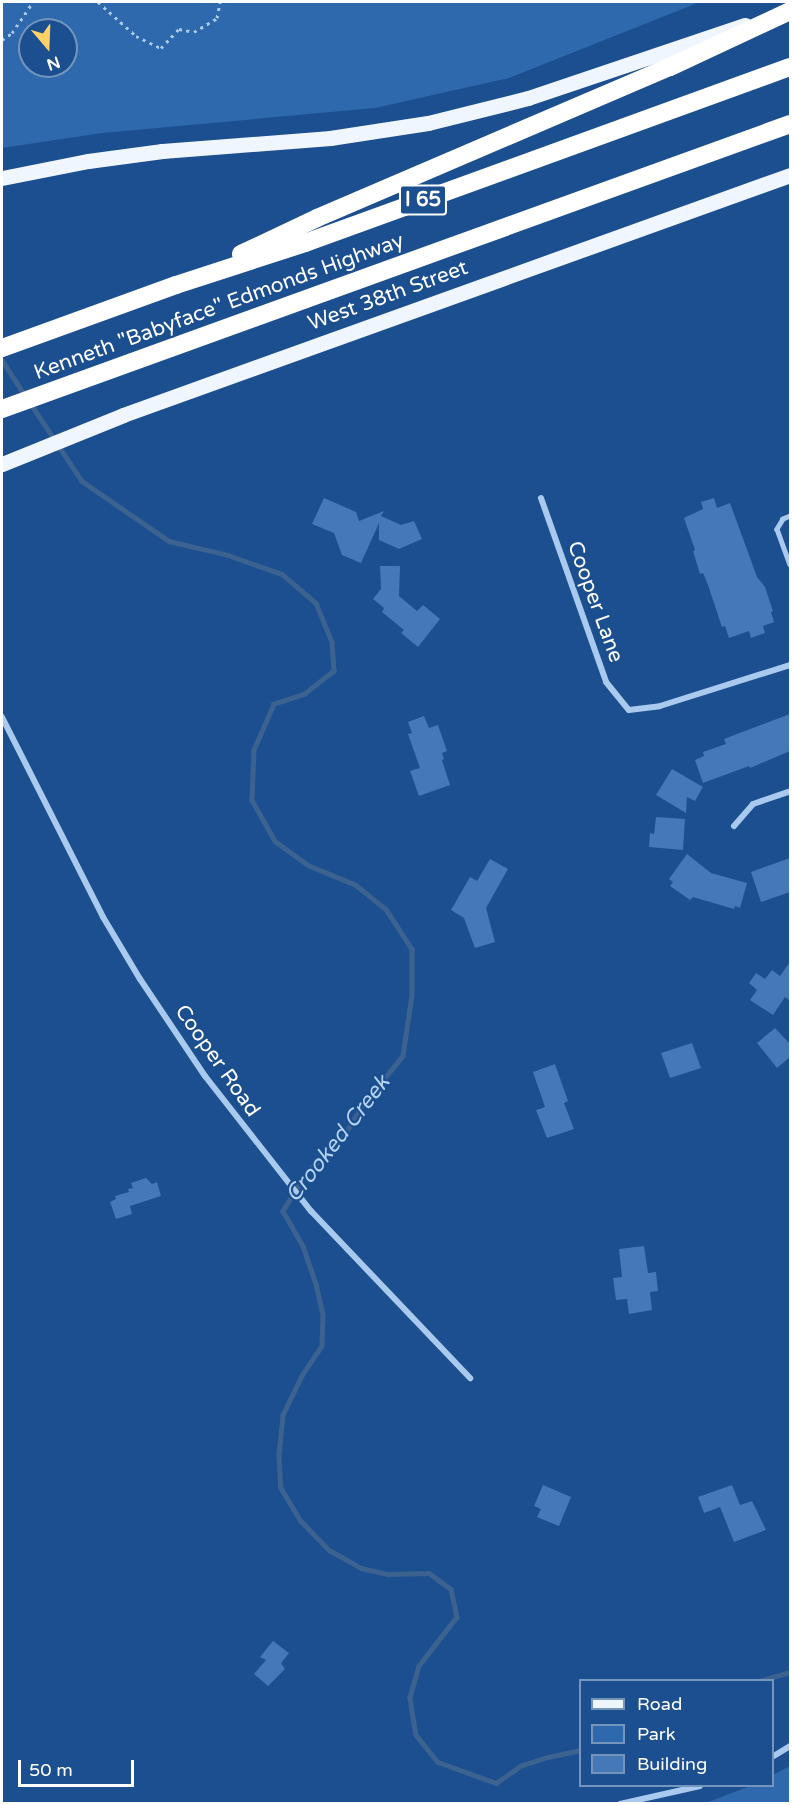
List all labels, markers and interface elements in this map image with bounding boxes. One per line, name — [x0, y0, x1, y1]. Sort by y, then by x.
north arrow — [18, 18, 78, 78]
text: N — [44, 52, 63, 75]
road number: I 65 — [398, 183, 448, 217]
street label: Kenneth "Babyface" Edmonds Highway — [31, 228, 407, 386]
street label: West 38th Street — [305, 255, 471, 337]
street label: Cooper Lane — [561, 538, 629, 666]
street label: Cooper Road — [169, 1000, 265, 1122]
water label: Crooked Creek — [280, 1070, 396, 1208]
legend — [579, 1679, 774, 1787]
text: Road — [637, 1693, 682, 1715]
text: Park — [637, 1723, 675, 1745]
scale bar — [21, 1748, 136, 1786]
text: Building — [637, 1753, 707, 1775]
text: 50 m — [29, 1759, 73, 1781]

